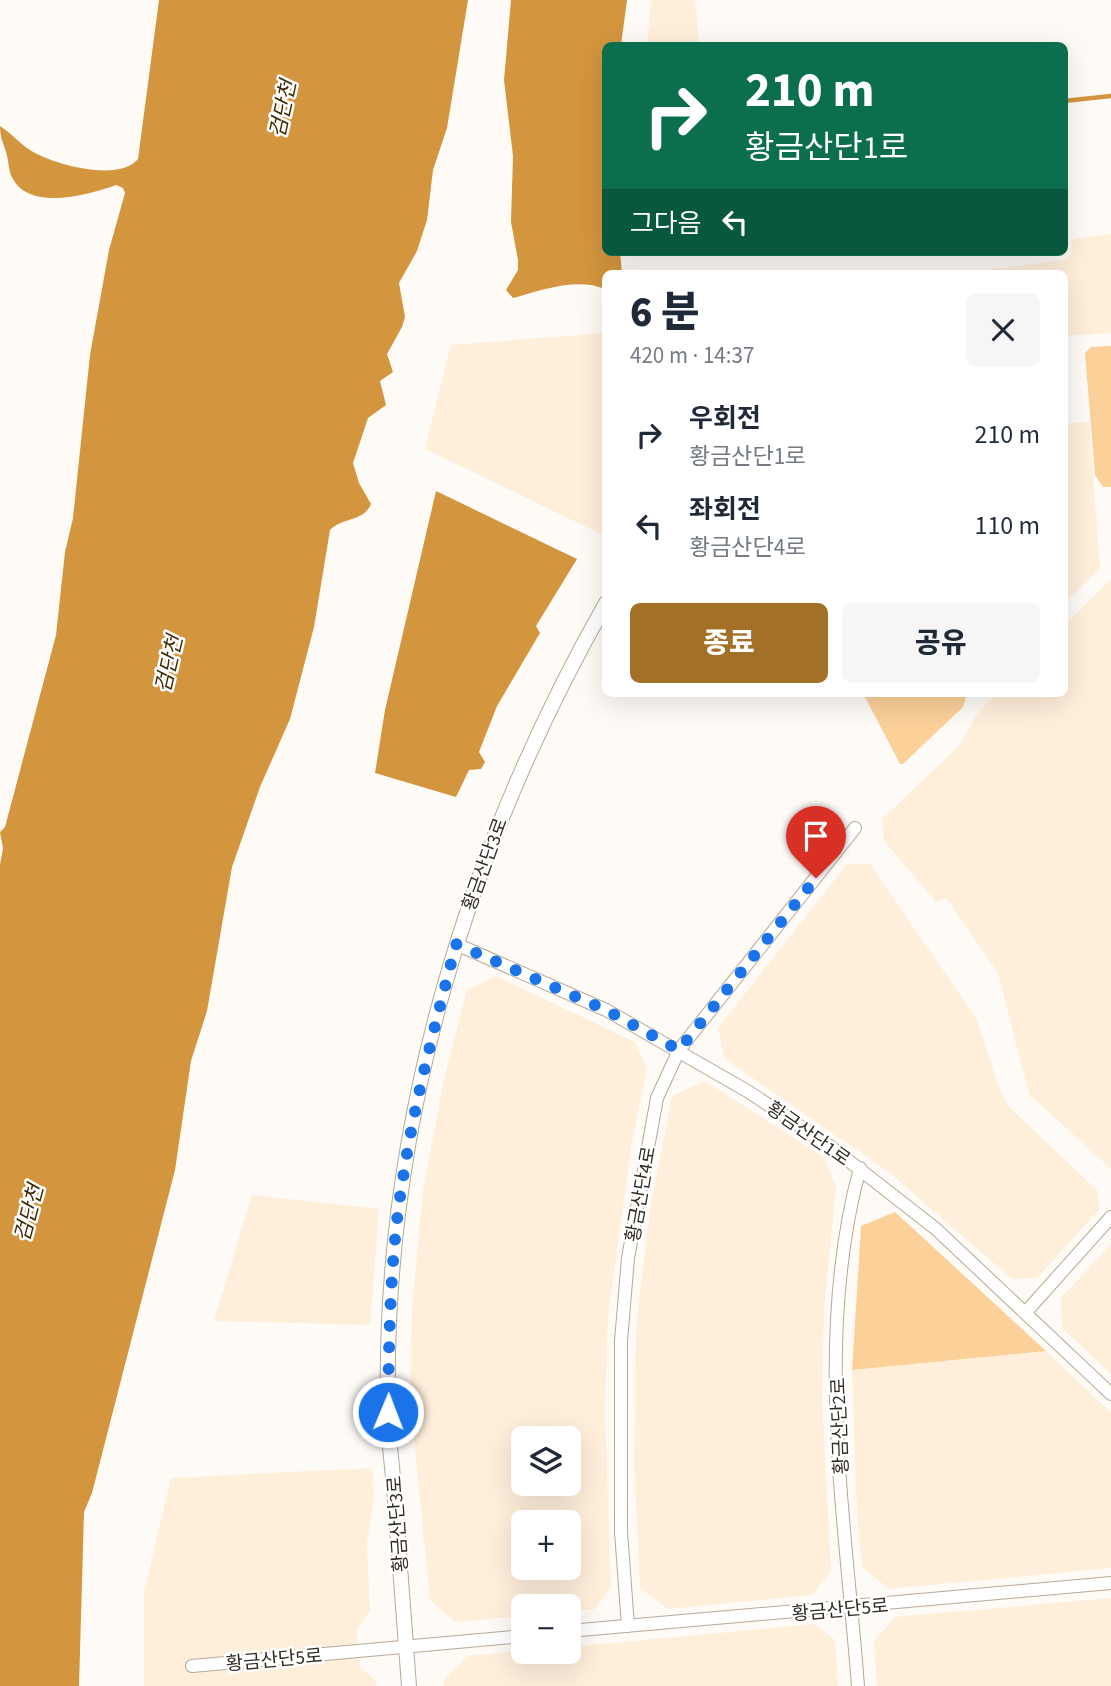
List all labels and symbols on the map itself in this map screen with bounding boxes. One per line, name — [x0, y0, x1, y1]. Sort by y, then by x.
water label: 검단천 — [262, 75, 304, 140]
water label: 검단천 — [148, 630, 191, 696]
pin — [786, 806, 846, 878]
street label: 황금산단3로 — [456, 814, 515, 915]
street label: 황금산단1로 — [761, 1095, 856, 1173]
street label: 황금산단4로 — [620, 1144, 663, 1244]
water label: 검단천 — [7, 1179, 52, 1245]
position arrow — [351, 1375, 425, 1449]
street label: 황금산단2로 — [825, 1377, 856, 1475]
street label: 황금산단3로 — [382, 1475, 415, 1573]
street label: 황금산단5로 — [791, 1593, 890, 1628]
street label: 황금산단5로 — [225, 1643, 324, 1678]

